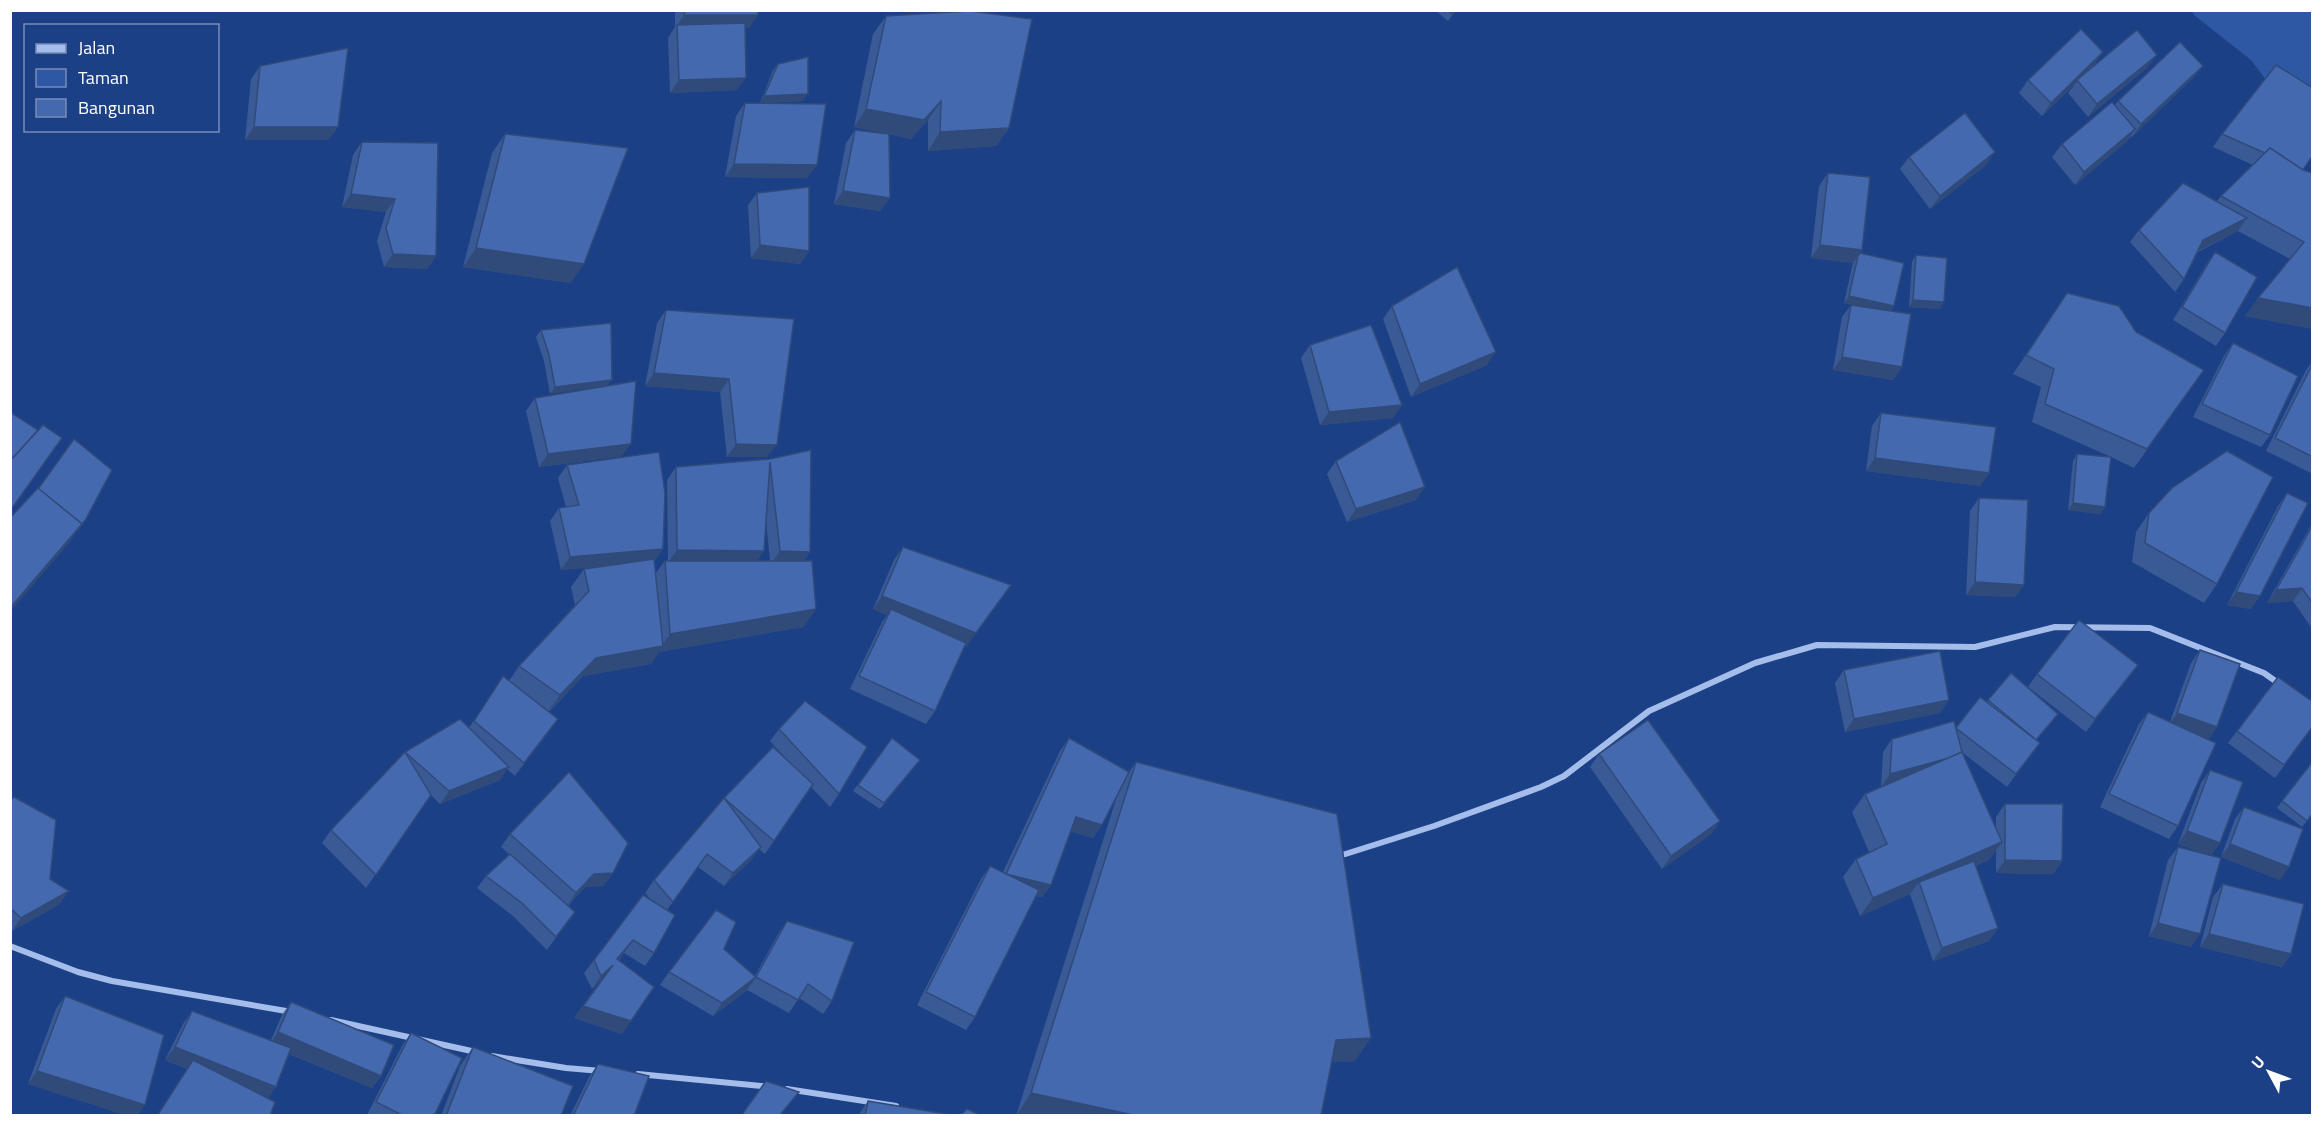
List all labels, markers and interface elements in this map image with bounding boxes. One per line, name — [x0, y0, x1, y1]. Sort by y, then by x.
legend — [24, 24, 219, 132]
text: Jalan — [78, 34, 115, 61]
text: Taman — [78, 64, 129, 91]
text: Bangunan — [78, 94, 155, 121]
north arrow — [2239, 1042, 2299, 1102]
text: U — [2245, 1050, 2270, 1074]

